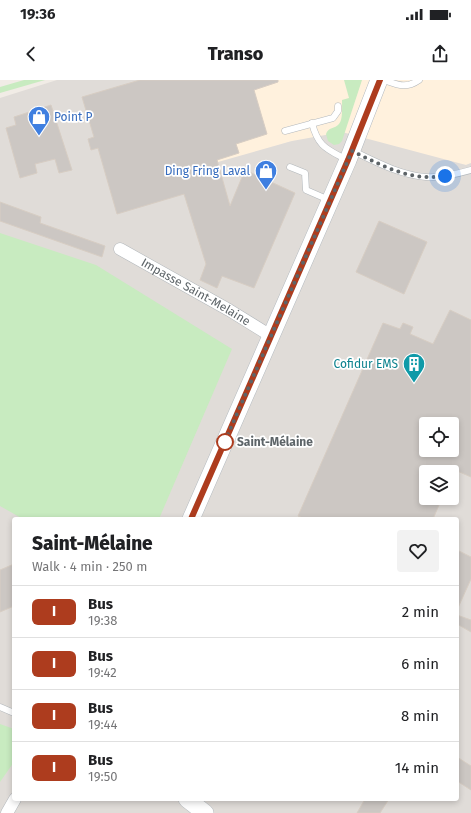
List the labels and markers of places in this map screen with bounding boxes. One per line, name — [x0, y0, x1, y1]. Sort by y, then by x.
shop icon: Point P — [26, 104, 52, 137]
place label: Point P — [54, 110, 93, 124]
shop icon: Ding Fring Laval — [253, 158, 279, 191]
place label: Ding Fring Laval — [165, 164, 250, 178]
building icon: Cofidur EMS — [401, 351, 427, 384]
place label: Cofidur EMS — [334, 357, 398, 371]
marker: Saint-Mélaine — [216, 433, 234, 451]
place label: Saint-Mélaine — [237, 435, 313, 449]

